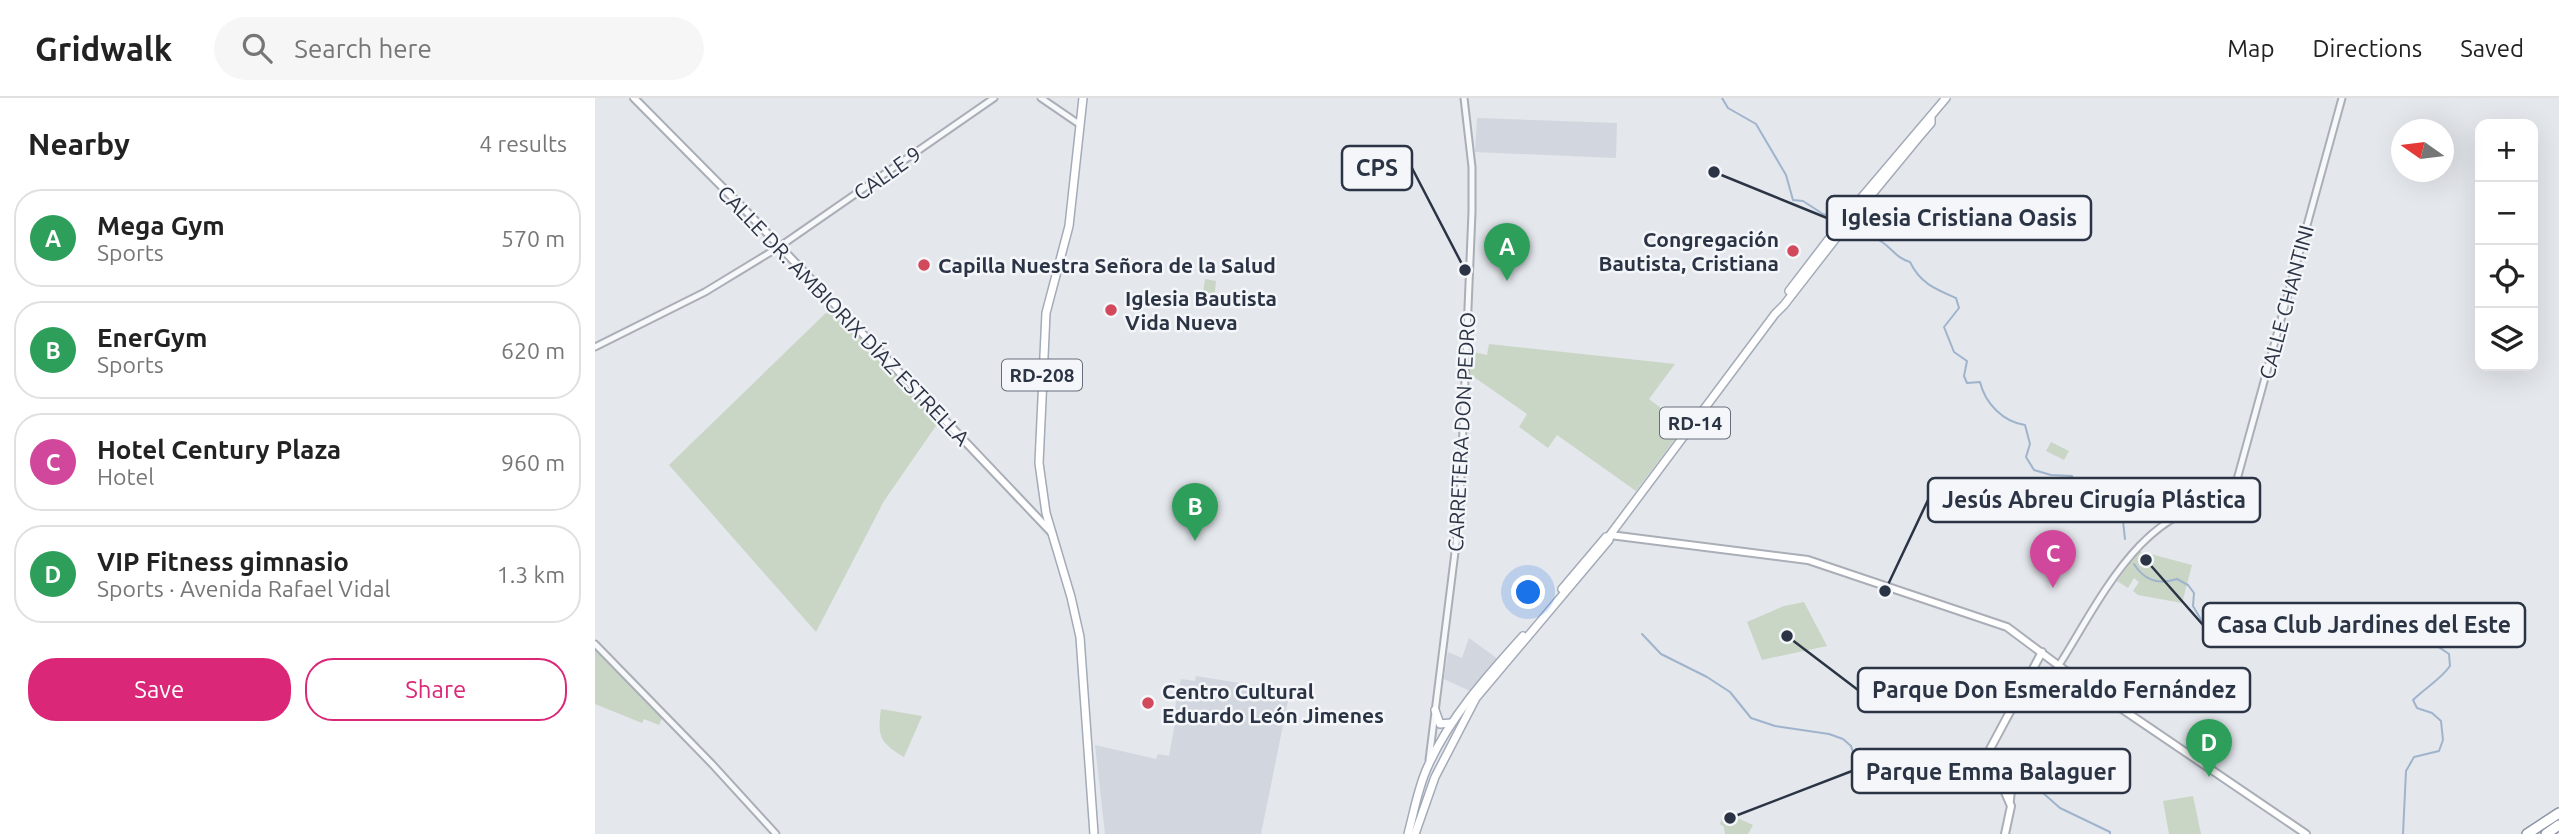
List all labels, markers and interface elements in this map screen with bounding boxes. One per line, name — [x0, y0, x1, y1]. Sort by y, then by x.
search box — [214, 17, 704, 80]
icon: search — [238, 29, 276, 67]
text: Gridwalk — [35, 30, 172, 67]
text: Search here — [294, 34, 432, 63]
text: Map — [2227, 35, 2274, 62]
text: Directions — [2312, 35, 2422, 62]
text: Saved — [2460, 35, 2524, 62]
north arrow — [2391, 119, 2454, 182]
map controls — [2475, 119, 2538, 371]
button: + — [2475, 119, 2538, 182]
text: Nearby — [28, 127, 130, 161]
text: 4 results — [479, 131, 567, 156]
street label: CALLE 9 — [849, 141, 925, 205]
callout: CPS — [1342, 146, 1412, 190]
text: CPS — [1356, 155, 1398, 180]
street label: CALLE DR. AMBIORIX DÍAZ ESTRELLA — [713, 180, 975, 450]
button: − — [2475, 182, 2538, 245]
callout: Iglesia Cristiana Oasis — [1827, 196, 2091, 240]
text: Iglesia Cristiana Oasis — [1841, 205, 2077, 230]
text: Mega Gym — [97, 211, 225, 240]
street label: CALLE CHANTINI — [2254, 222, 2318, 382]
pin: A — [1484, 223, 1530, 281]
text: A — [45, 226, 61, 251]
text: 570 m — [501, 226, 565, 251]
place label: Congregación Bautista, Cristiana — [1599, 227, 1779, 275]
text: Sports — [97, 240, 164, 265]
marker: Congregación Bautista, Cristiana — [1785, 243, 1801, 259]
button: locate — [2475, 245, 2538, 308]
place label: Capilla Nuestra Señora de la Salud — [938, 253, 1276, 277]
marker: Capilla Nuestra Señora de la Salud — [916, 257, 932, 273]
place label: Iglesia Bautista Vida Nueva — [1125, 286, 1277, 334]
marker: Iglesia Bautista Vida Nueva — [1103, 302, 1119, 318]
button: layers — [2475, 308, 2538, 371]
street label: CARRETERA DON PEDRO — [1443, 312, 1479, 552]
text: EnerGym — [97, 323, 207, 352]
text: B — [45, 338, 61, 363]
text: 620 m — [501, 338, 565, 363]
text: Sports — [97, 352, 164, 377]
road number: RD-208 — [1002, 360, 1082, 390]
road number: RD-14 — [1660, 408, 1730, 438]
text: Hotel Century Plaza — [97, 435, 341, 464]
text: C — [46, 450, 60, 475]
text: 960 m — [501, 450, 565, 475]
text: Hotel — [97, 464, 154, 489]
callout: Jesús Abreu Cirugía Plástica — [1928, 478, 2260, 522]
pin: B — [1172, 483, 1218, 541]
text: Jesús Abreu Cirugía Plástica — [1942, 487, 2246, 512]
pin: C — [2030, 530, 2076, 588]
text: VIP Fitness gimnasio — [97, 547, 349, 576]
text: D — [45, 562, 61, 587]
text: 1.3 km — [497, 562, 565, 587]
your location — [1511, 575, 1545, 609]
text: Sports · Avenida Rafael Vidal — [97, 576, 391, 601]
callout: Casa Club Jardines del Este — [2203, 603, 2525, 647]
text: Casa Club Jardines del Este — [2217, 612, 2511, 637]
button: Save — [28, 658, 291, 721]
button: Share — [305, 658, 567, 721]
callout: Parque Don Esmeraldo Fernández — [1858, 668, 2250, 712]
text: Parque Don Esmeraldo Fernández — [1872, 677, 2236, 702]
place label: Centro Cultural Eduardo León Jimenes — [1162, 679, 1384, 727]
marker: Centro Cultural Eduardo León Jimenes — [1140, 695, 1156, 711]
pin: D — [2186, 719, 2232, 777]
callout: Parque Emma Balaguer — [1852, 749, 2130, 793]
text: Parque Emma Balaguer — [1866, 759, 2117, 784]

